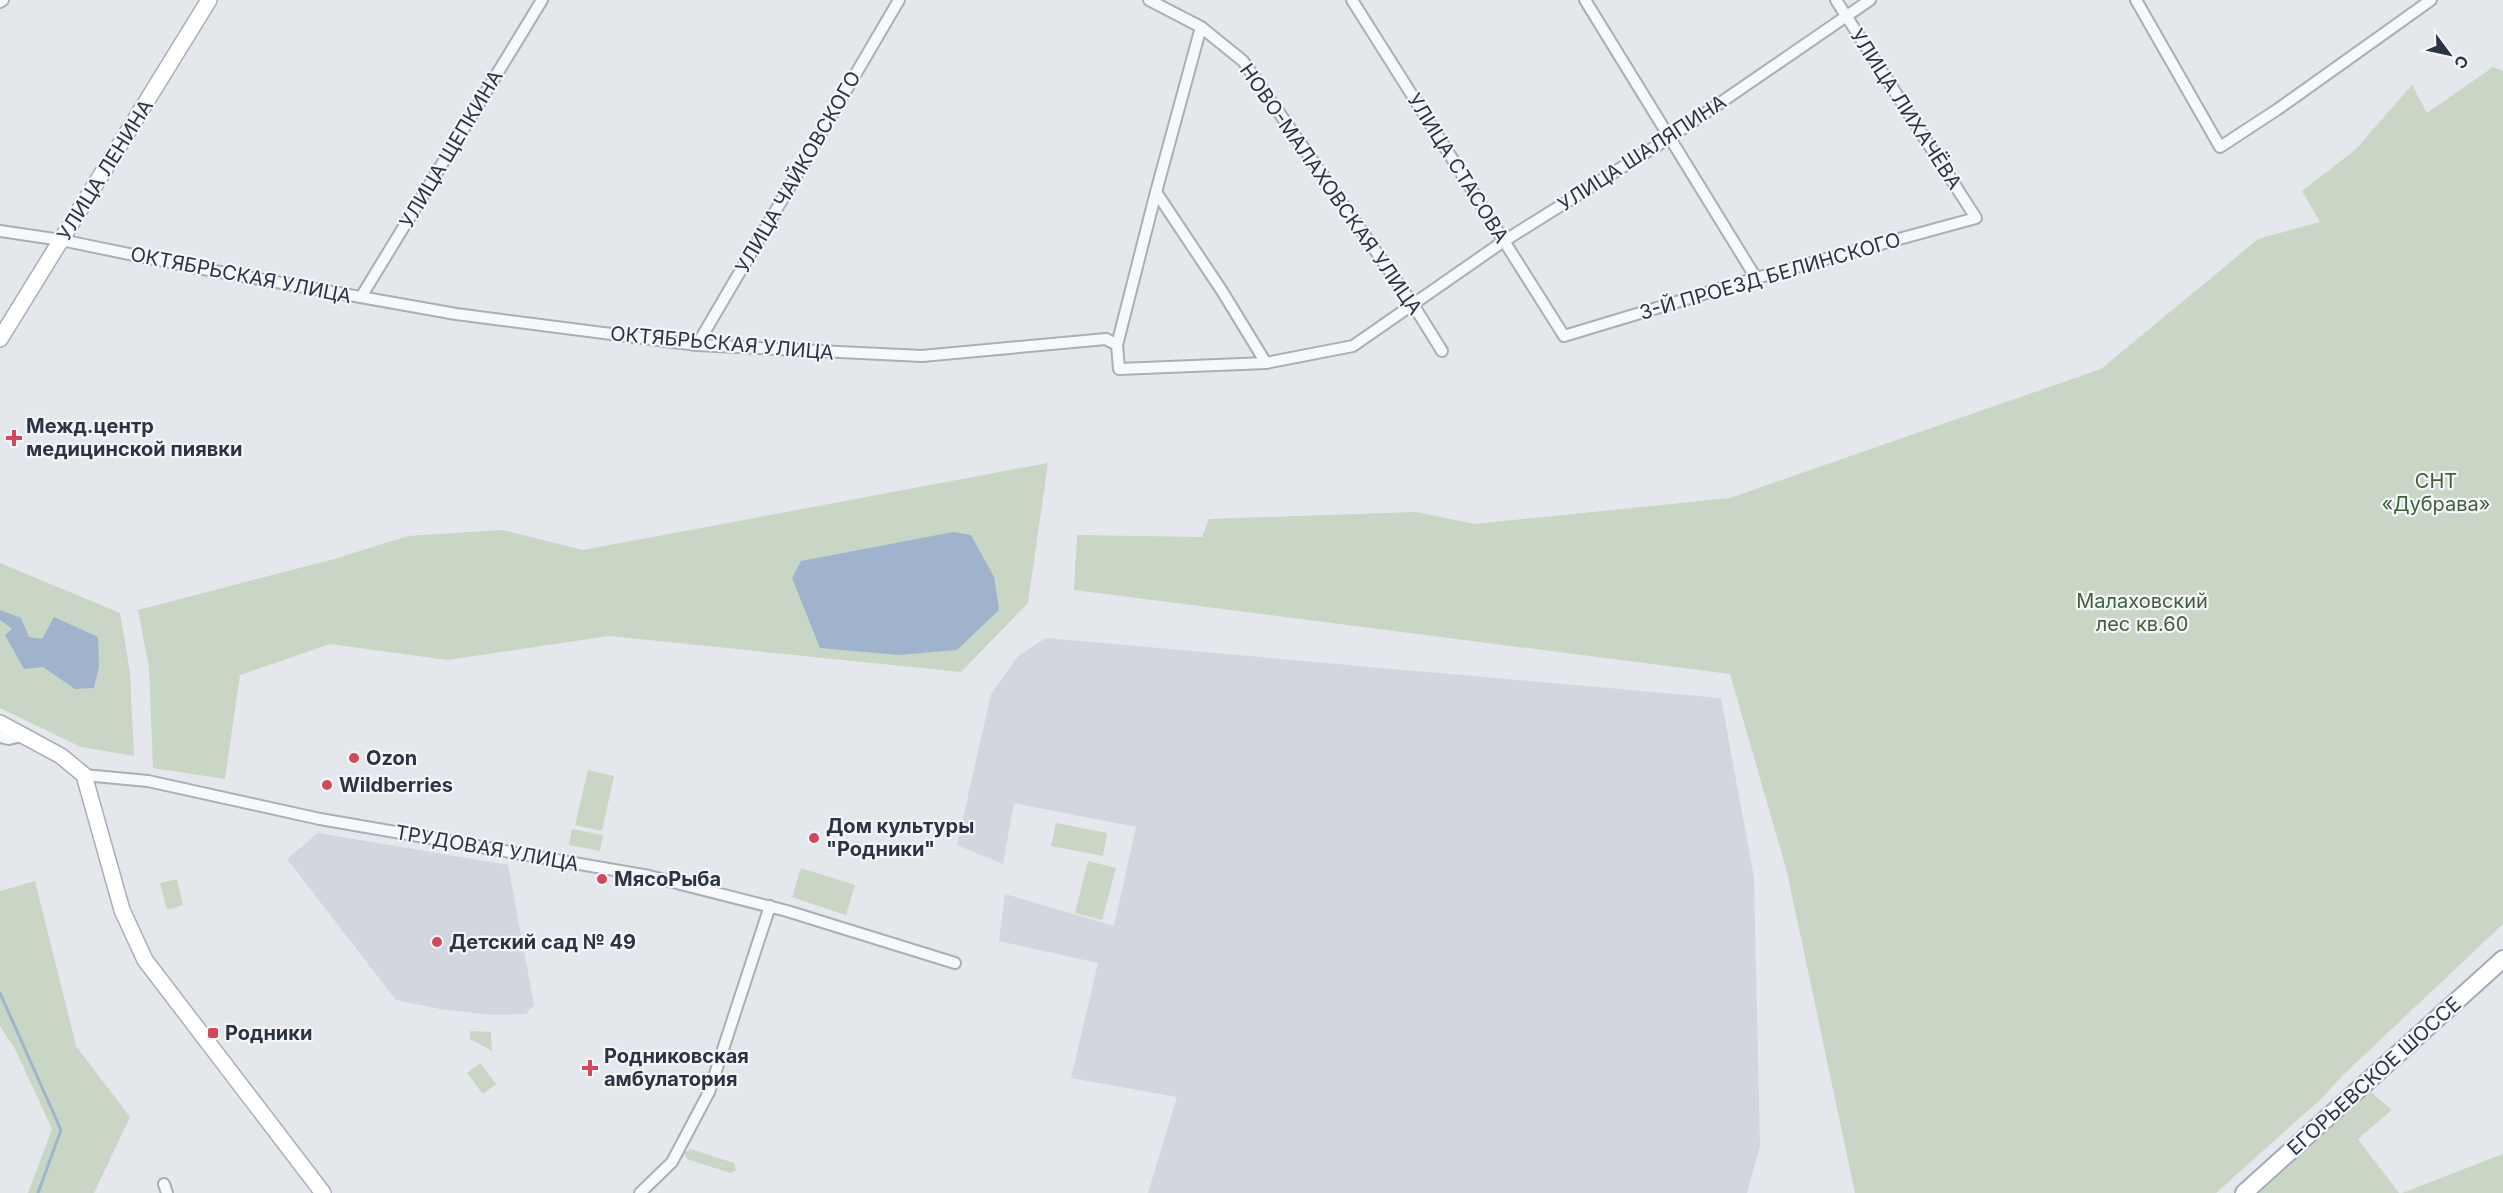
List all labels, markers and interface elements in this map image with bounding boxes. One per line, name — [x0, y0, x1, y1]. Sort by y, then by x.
street label: УЛИЦА ЛИХАЧЁВА — [1845, 24, 1967, 194]
north arrow — [2419, 24, 2479, 84]
text: С — [2450, 52, 2473, 73]
street label: НОВО-МАЛАХОВСКАЯ УЛИЦА — [1235, 59, 1427, 319]
street label: УЛИЦА ЩЕПКИНА — [394, 66, 508, 232]
street label: УЛИЦА ЧАЙКОВСКОГО — [729, 66, 866, 277]
street label: УЛИЦА СТАСОВА — [1402, 89, 1514, 248]
street label: УЛИЦА ШАЛЯПИНА — [1553, 90, 1731, 216]
street label: УЛИЦА ЛЕНИНА — [52, 95, 158, 245]
street label: 3-Й ПРОЕЗД БЕЛИНСКОГО — [1636, 226, 1903, 325]
street label: ОКТЯБРЬСКАЯ УЛИЦА — [129, 242, 354, 308]
street label: ОКТЯБРЬСКАЯ УЛИЦА — [609, 321, 835, 365]
place label: Межд.центр медицинской пиявки — [26, 414, 242, 461]
marker: Межд.центр медицинской пиявки — [7, 431, 21, 445]
park label: СНТ «Дубрава» — [2382, 469, 2490, 516]
park label: Малаховский лес кв.60 — [2076, 589, 2208, 636]
place label: Ozon — [366, 746, 417, 770]
marker: Ozon — [347, 751, 361, 765]
place label: Wildberries — [339, 773, 453, 797]
marker: Wildberries — [320, 778, 334, 792]
place label: Дом культуры "Родники" — [826, 814, 974, 861]
street label: ТРУДОВАЯ УЛИЦА — [393, 820, 581, 876]
marker: Дом культуры "Родники" — [807, 831, 821, 845]
place label: МясоРыба — [614, 867, 721, 891]
marker: МясоРыба — [595, 872, 609, 886]
place label: Детский сад № 49 — [449, 930, 636, 954]
marker: Детский сад № 49 — [430, 935, 444, 949]
street label: ЕГОРЬЕВСКОЕ ШОССЕ — [2282, 992, 2466, 1160]
place label: Родники — [225, 1021, 312, 1045]
marker: Родники — [206, 1026, 220, 1040]
place label: Родниковская амбулатория — [604, 1044, 749, 1091]
marker: Родниковская амбулатория — [581, 1059, 599, 1077]

